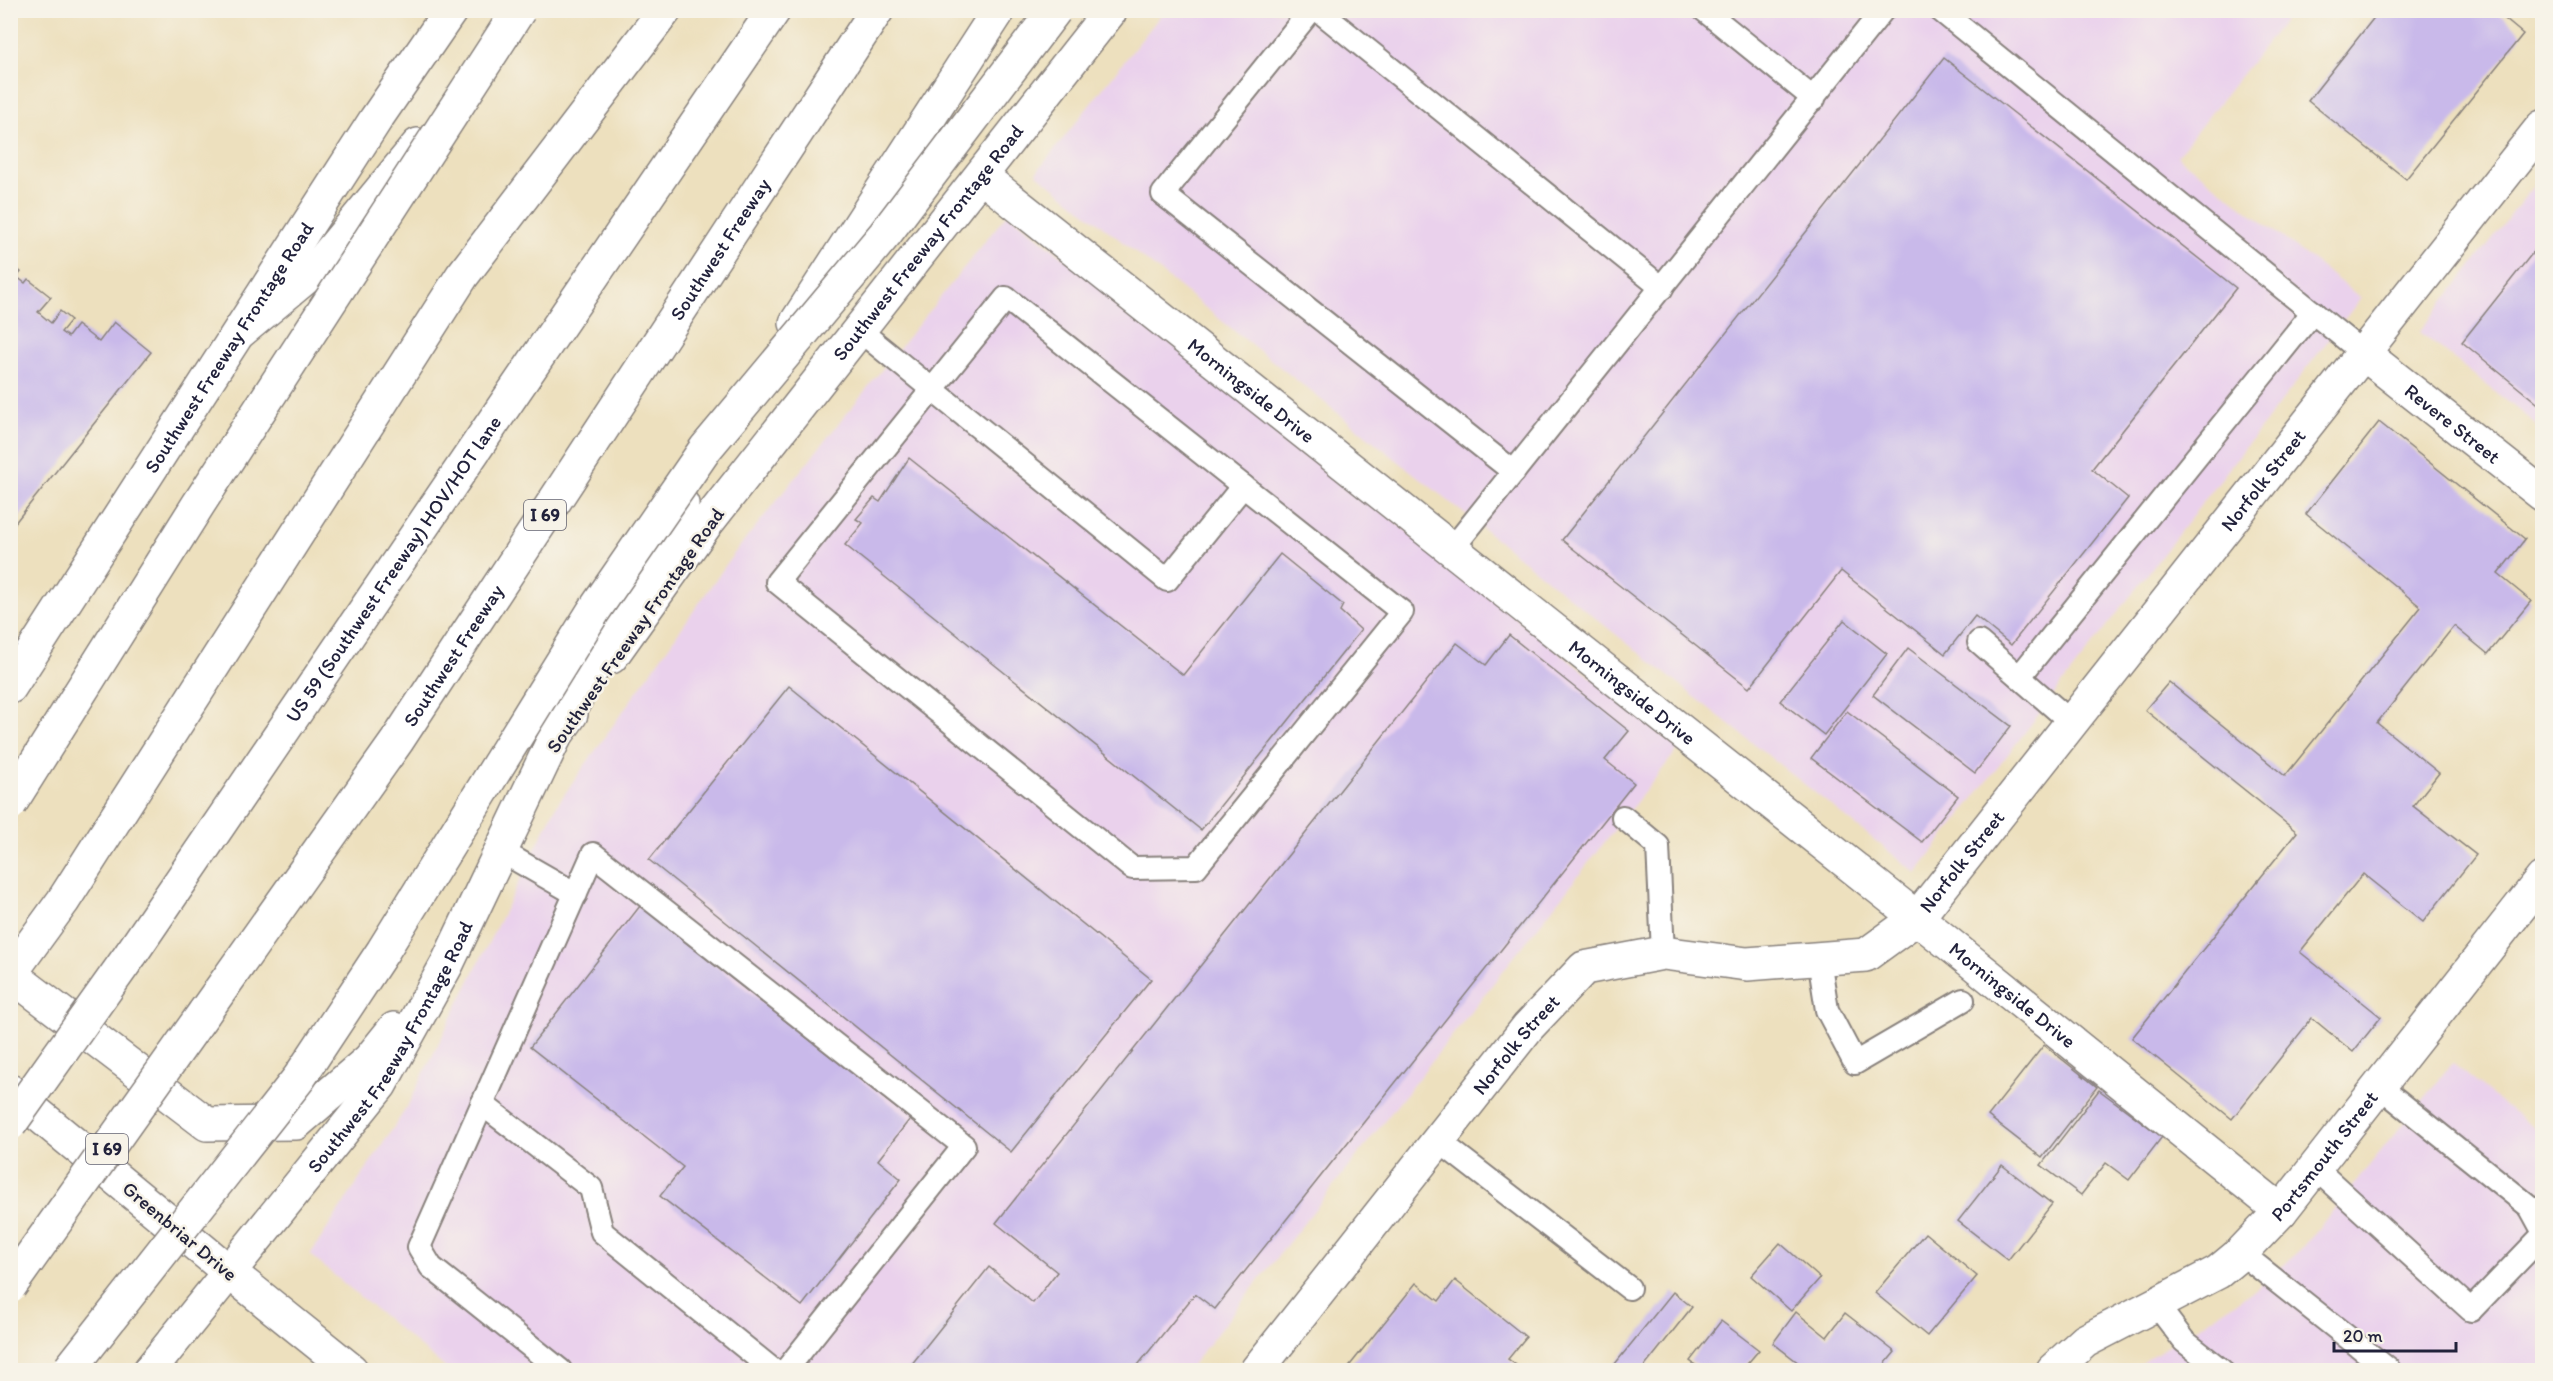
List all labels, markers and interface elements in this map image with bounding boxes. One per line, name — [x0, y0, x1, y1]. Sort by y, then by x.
street label: Southwest Freeway Frontage Road — [827, 119, 1028, 365]
street label: Southwest Freeway — [665, 173, 776, 325]
street label: Southwest Freeway Frontage Road — [139, 217, 319, 478]
street label: Morningside Drive — [1183, 333, 1320, 448]
street label: Revere Street — [2400, 378, 2506, 469]
street label: US 59 (Southwest Freeway) HOV/HOT lane — [282, 411, 506, 727]
street label: Norfolk Street — [2215, 424, 2311, 536]
road number: I 69 — [524, 500, 566, 530]
street label: Southwest Freeway Frontage Road — [541, 503, 729, 757]
street label: Southwest Freeway — [399, 579, 509, 731]
street label: Morningside Drive — [1564, 635, 1701, 750]
street label: Norfolk Street — [1914, 806, 2009, 917]
street label: Southwest Freeway Frontage Road — [302, 917, 478, 1178]
street label: Morningside Drive — [1944, 937, 2081, 1053]
street label: Norfolk Street — [1467, 989, 1565, 1099]
street label: Portsmouth Street — [2266, 1086, 2383, 1226]
road number: I 69 — [86, 1134, 128, 1164]
street label: Greenbriar Drive — [118, 1176, 242, 1286]
scale bar — [2334, 1315, 2456, 1353]
text: 20 m — [2343, 1325, 2383, 1347]

